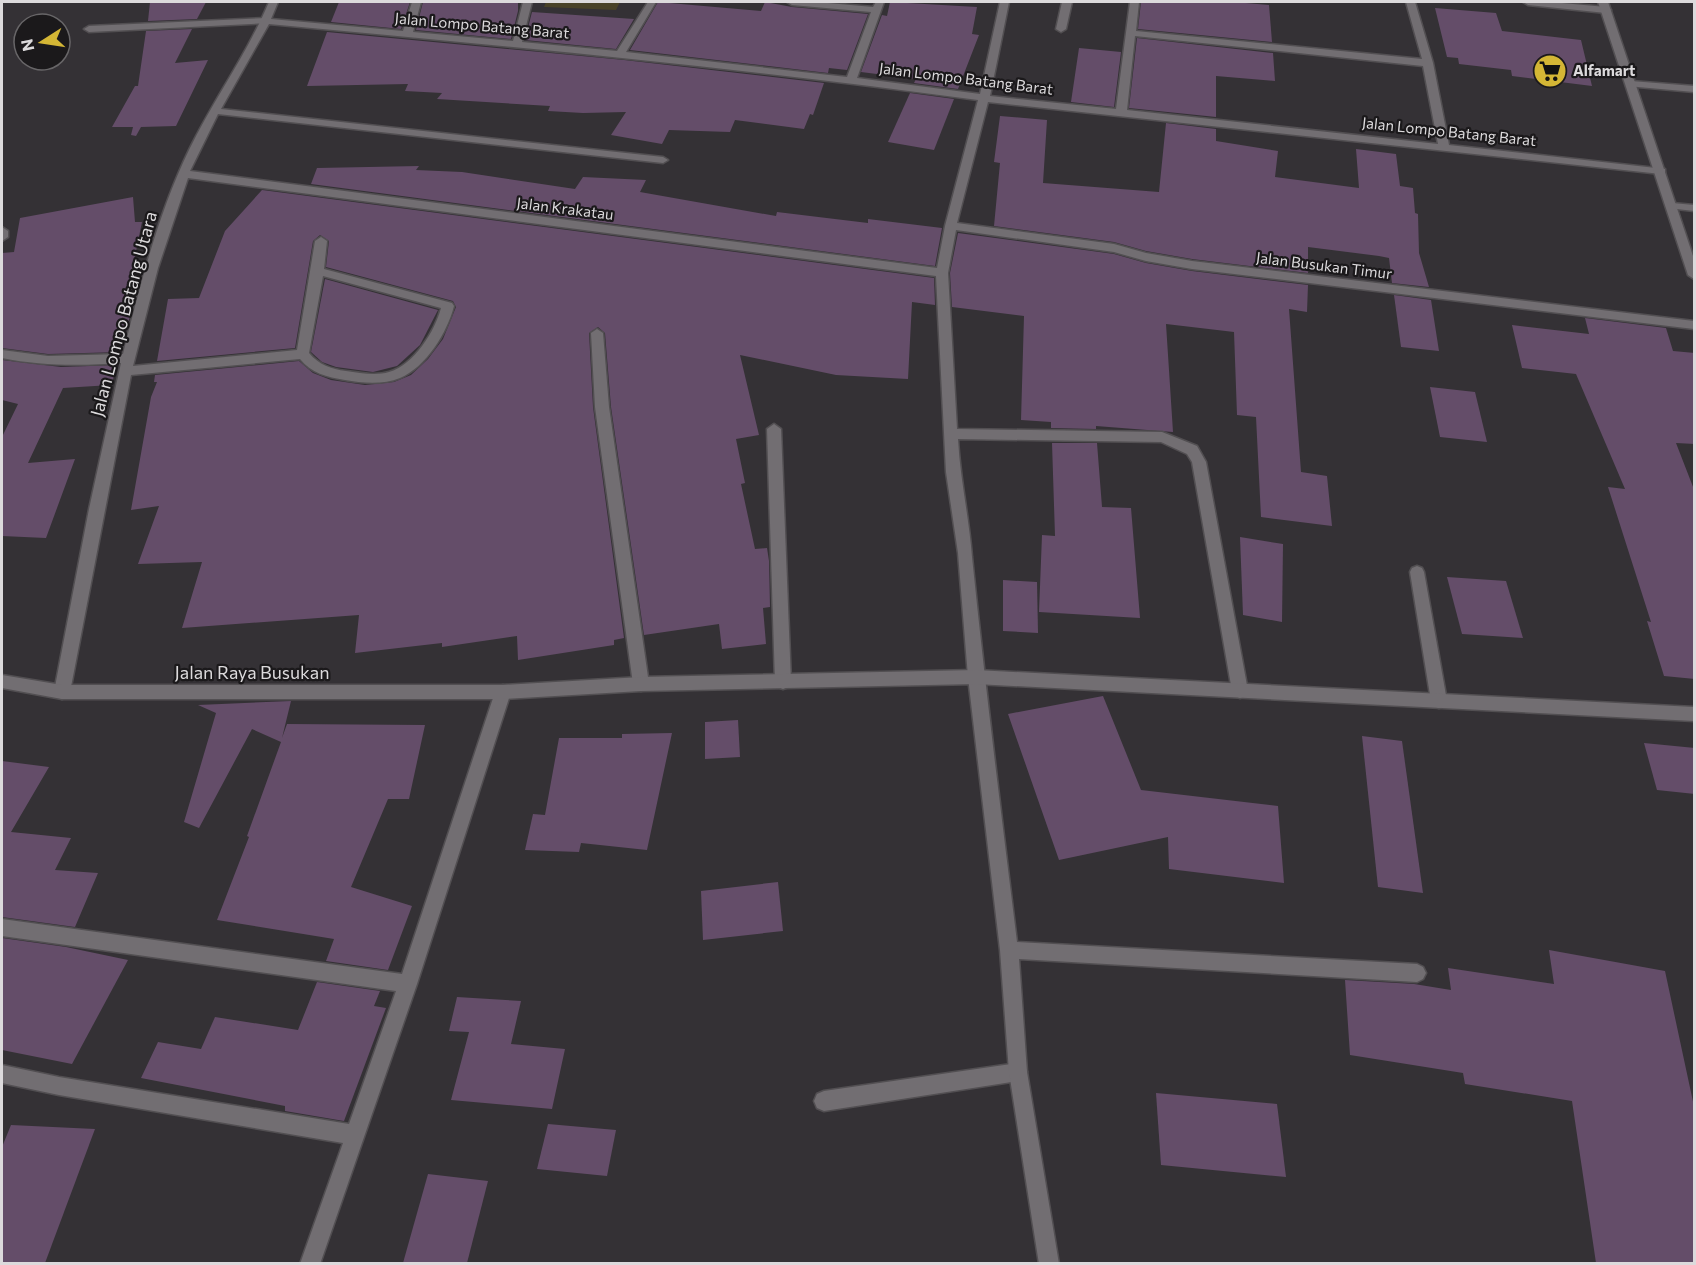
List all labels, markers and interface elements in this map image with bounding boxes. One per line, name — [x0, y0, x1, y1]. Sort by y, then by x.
street label: Jalan Lompo Batang Barat — [394, 8, 570, 42]
north arrow — [12, 12, 72, 72]
text: N — [16, 37, 37, 53]
supermarket icon: Alfamart — [1532, 53, 1568, 89]
street label: Jalan Lompo Batang Barat — [878, 58, 1054, 98]
place label: Alfamart — [1573, 61, 1635, 79]
street label: Jalan Lompo Batang Barat — [1361, 113, 1537, 149]
street label: Jalan Krakatau — [516, 193, 615, 223]
street label: Jalan Lompo Batang Utara — [85, 209, 161, 419]
street label: Jalan Busukan Timur — [1255, 248, 1393, 282]
street label: Jalan Raya Busukan — [174, 661, 330, 683]

